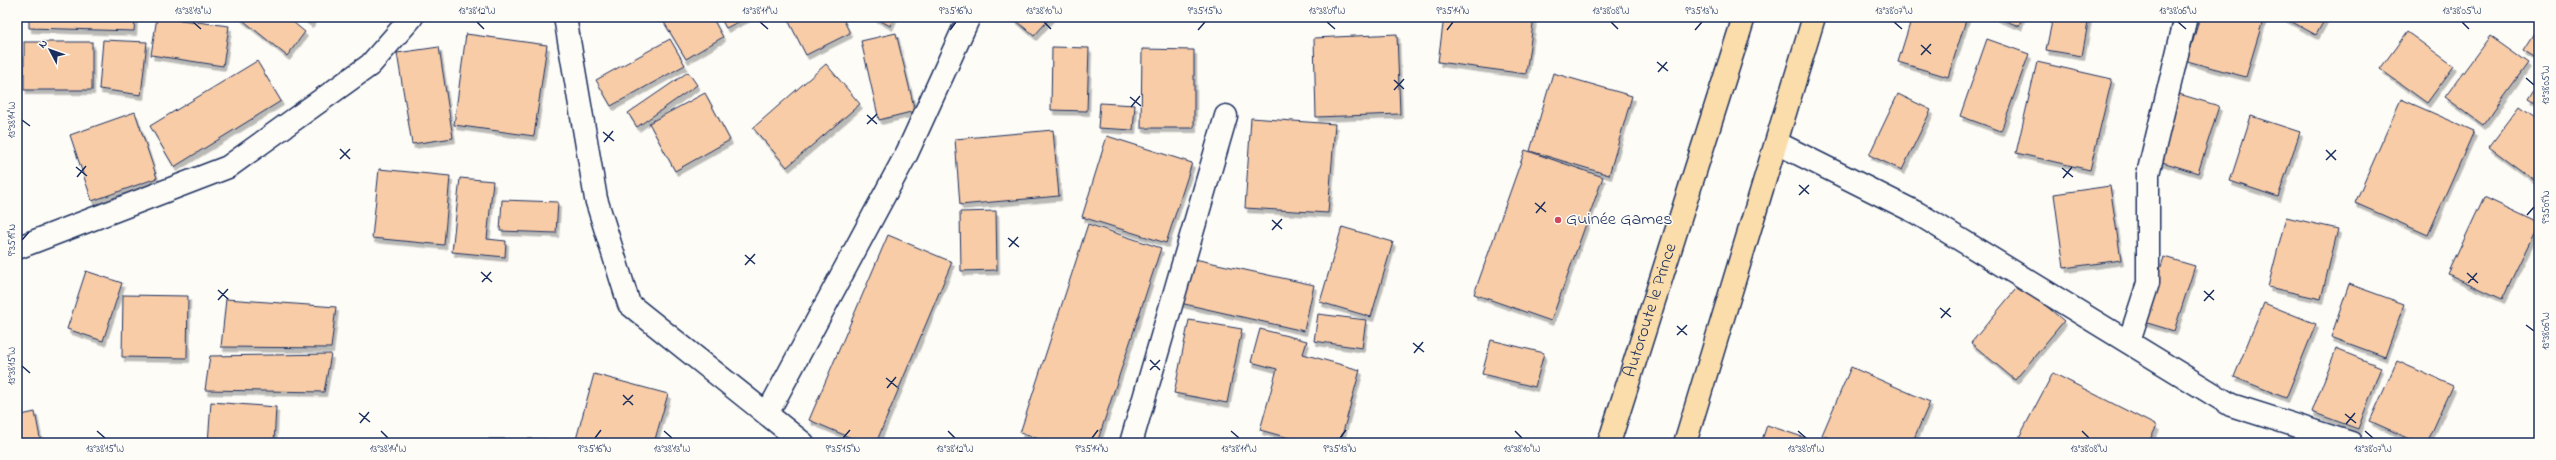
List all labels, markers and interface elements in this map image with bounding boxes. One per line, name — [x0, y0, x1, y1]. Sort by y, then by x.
text: 13°38'13"W — [175, 4, 211, 19]
text: 13°38'12"W — [458, 4, 496, 19]
text: 13°38'11"W — [742, 4, 778, 19]
text: 9°35'16"N — [939, 4, 973, 19]
text: 13°38'10"W — [1026, 4, 1063, 19]
text: 9°35'15"N — [1188, 4, 1223, 19]
text: 13°38'09"W — [1309, 4, 1345, 19]
text: 9°35'14"N — [1437, 4, 1470, 19]
text: 13°38'08"W — [1592, 4, 1630, 19]
text: 9°35'13"N — [1686, 4, 1719, 19]
text: 13°38'07"W — [1875, 4, 1913, 19]
text: 13°38'06"W — [2159, 4, 2197, 19]
text: 13°38'05"W — [2442, 4, 2482, 19]
north arrow — [30, 30, 70, 70]
text: N — [35, 36, 52, 52]
text: 13°38'05"W — [2539, 65, 2554, 105]
text: 13°38'14"W — [5, 102, 20, 138]
text: 9°35'09"N — [2539, 190, 2554, 224]
place label: Guinée Games — [1566, 207, 1672, 233]
marker: Guinée Games — [1553, 215, 1563, 225]
text: 9°35'19"N — [5, 224, 20, 256]
street label: Autoroute le Prince — [1618, 239, 1685, 381]
text: 13°38'06"W — [2539, 312, 2554, 350]
text: 13°38'15"W — [5, 347, 20, 385]
text: 13°38'15"W — [86, 442, 124, 457]
text: 13°38'14"W — [370, 442, 406, 457]
text: 9°35'16"N — [578, 442, 612, 457]
text: 13°38'13"W — [654, 442, 690, 457]
text: 9°35'15"N — [826, 442, 861, 457]
text: 13°38'12"W — [936, 442, 974, 457]
text: 9°35'14"N — [1076, 442, 1109, 457]
text: 13°38'11"W — [1221, 442, 1257, 457]
text: 9°35'13"N — [1324, 442, 1357, 457]
text: 13°38'10"W — [1504, 442, 1541, 457]
text: 13°38'09"W — [1788, 442, 1824, 457]
text: 13°38'08"W — [2070, 442, 2108, 457]
text: 13°38'07"W — [2354, 442, 2392, 457]

